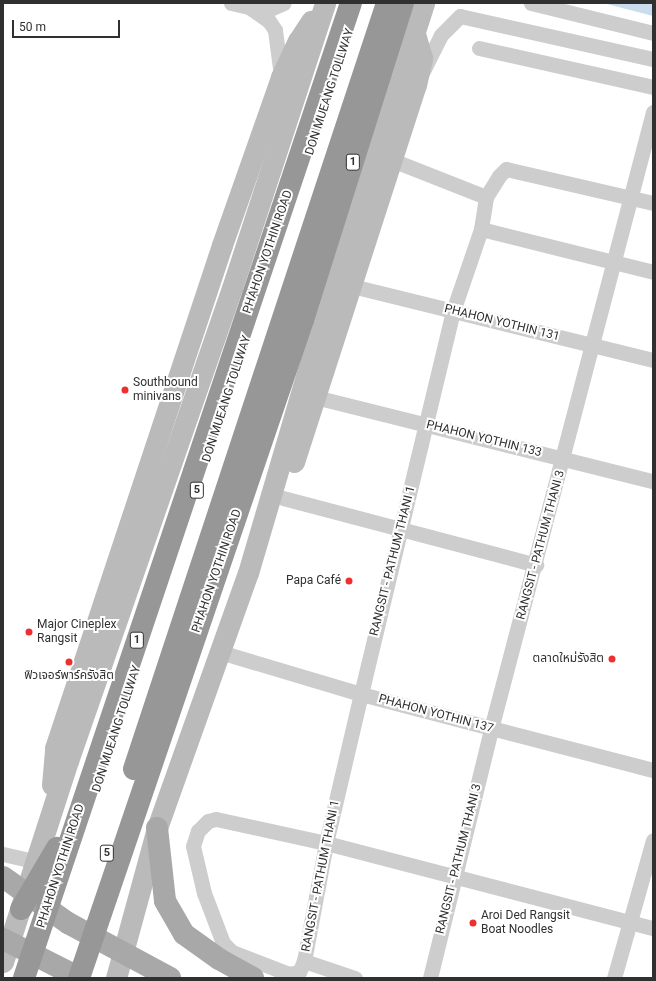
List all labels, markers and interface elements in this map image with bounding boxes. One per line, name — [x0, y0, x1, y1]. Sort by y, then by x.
scale bar — [14, 12, 122, 38]
text: 50 m — [19, 20, 46, 34]
street label: DON MUEANG TOLLWAY — [303, 27, 357, 157]
road number: 1 — [345, 153, 361, 171]
street label: PHAHON YOTHIN ROAD — [240, 189, 296, 315]
street label: PHAHON YOTHIN 131 — [443, 302, 561, 344]
street label: DON MUEANG TOLLWAY — [200, 334, 254, 464]
place label: Southbound minivans — [133, 376, 198, 404]
marker: Southbound minivans — [120, 385, 130, 395]
street label: PHAHON YOTHIN 133 — [425, 418, 543, 460]
street label: RANGSIT - PATHUM THANI 3 — [514, 468, 568, 622]
road number: 5 — [189, 481, 205, 499]
street label: RANGSIT - PATHUM THANI 1 — [367, 484, 419, 638]
street label: PHAHON YOTHIN ROAD — [189, 508, 245, 634]
place label: Papa Café — [286, 574, 341, 588]
marker: Papa Café — [344, 576, 354, 586]
place label: Major Cineplex Rangsit — [37, 618, 116, 646]
marker: Major Cineplex Rangsit — [24, 627, 34, 637]
road number: 1 — [129, 631, 145, 649]
place label: ตลาดใหม่รังสิต — [533, 652, 604, 666]
marker: ตลาดใหม่รังสิต — [607, 654, 617, 664]
marker: ฟิวเจอร์พาร์ครังสิต — [64, 657, 74, 667]
street label: DON MUEANG TOLLWAY — [90, 664, 144, 794]
place label: ฟิวเจอร์พาร์ครังสิต — [24, 669, 114, 683]
street label: PHAHON YOTHIN 137 — [377, 692, 495, 736]
street label: RANGSIT - PATHUM THANI 3 — [433, 782, 485, 936]
street label: RANGSIT - PATHUM THANI 1 — [299, 799, 343, 953]
street label: PHAHON YOTHIN ROAD — [34, 802, 88, 930]
road number: 5 — [99, 844, 115, 862]
place label: Aroi Ded Rangsit Boat Noodles — [481, 909, 570, 937]
marker: Aroi Ded Rangsit Boat Noodles — [468, 918, 478, 928]

